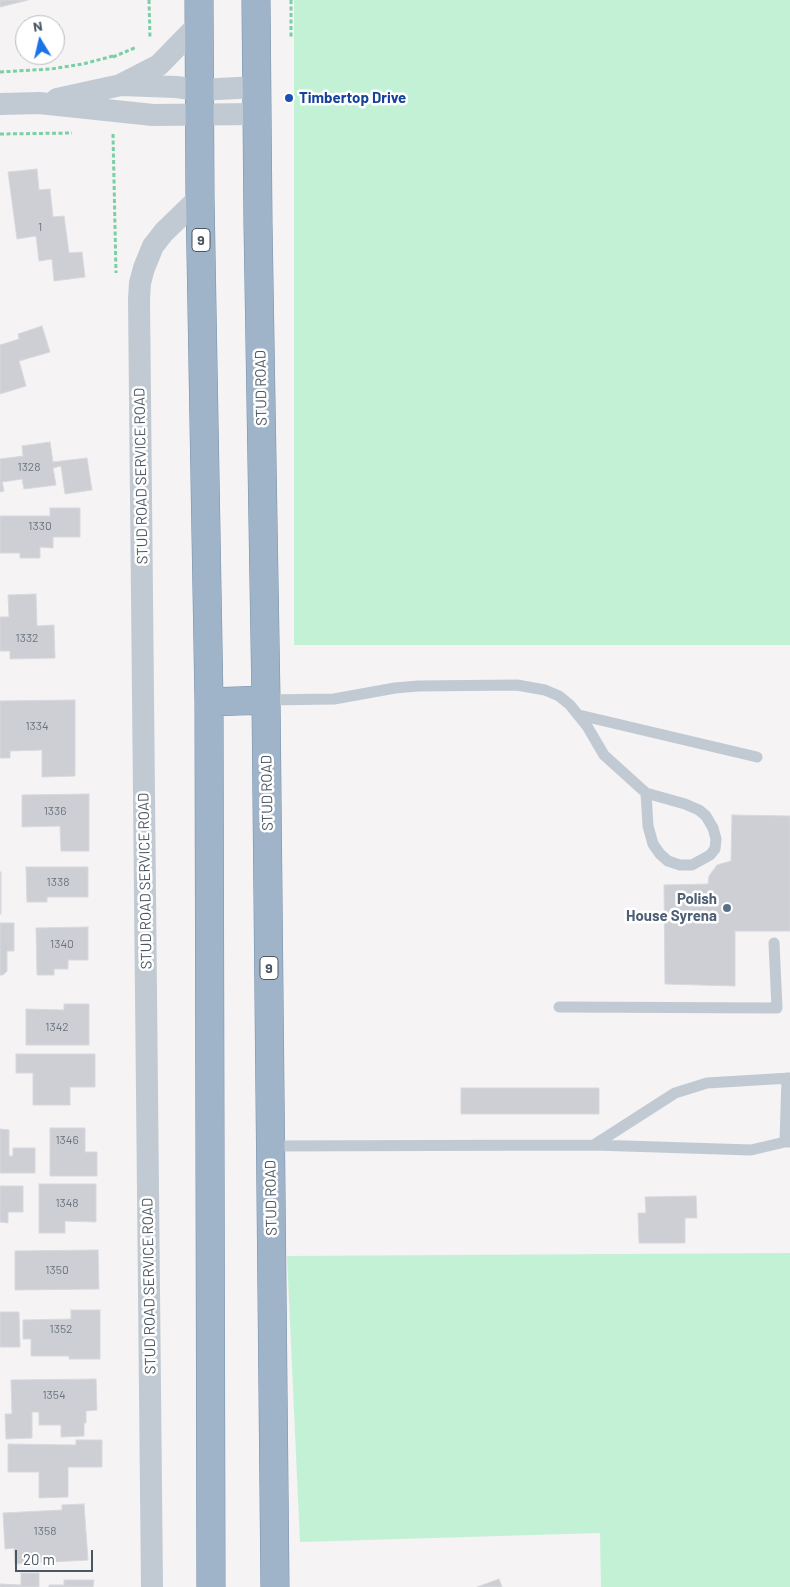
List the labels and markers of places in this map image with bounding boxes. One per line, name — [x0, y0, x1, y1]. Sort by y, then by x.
place label: Timbertop Drive — [299, 89, 406, 107]
marker: Timbertop Drive — [283, 92, 295, 104]
place label: Polish House Syrena — [626, 890, 717, 925]
marker: Polish House Syrena — [721, 902, 733, 914]

